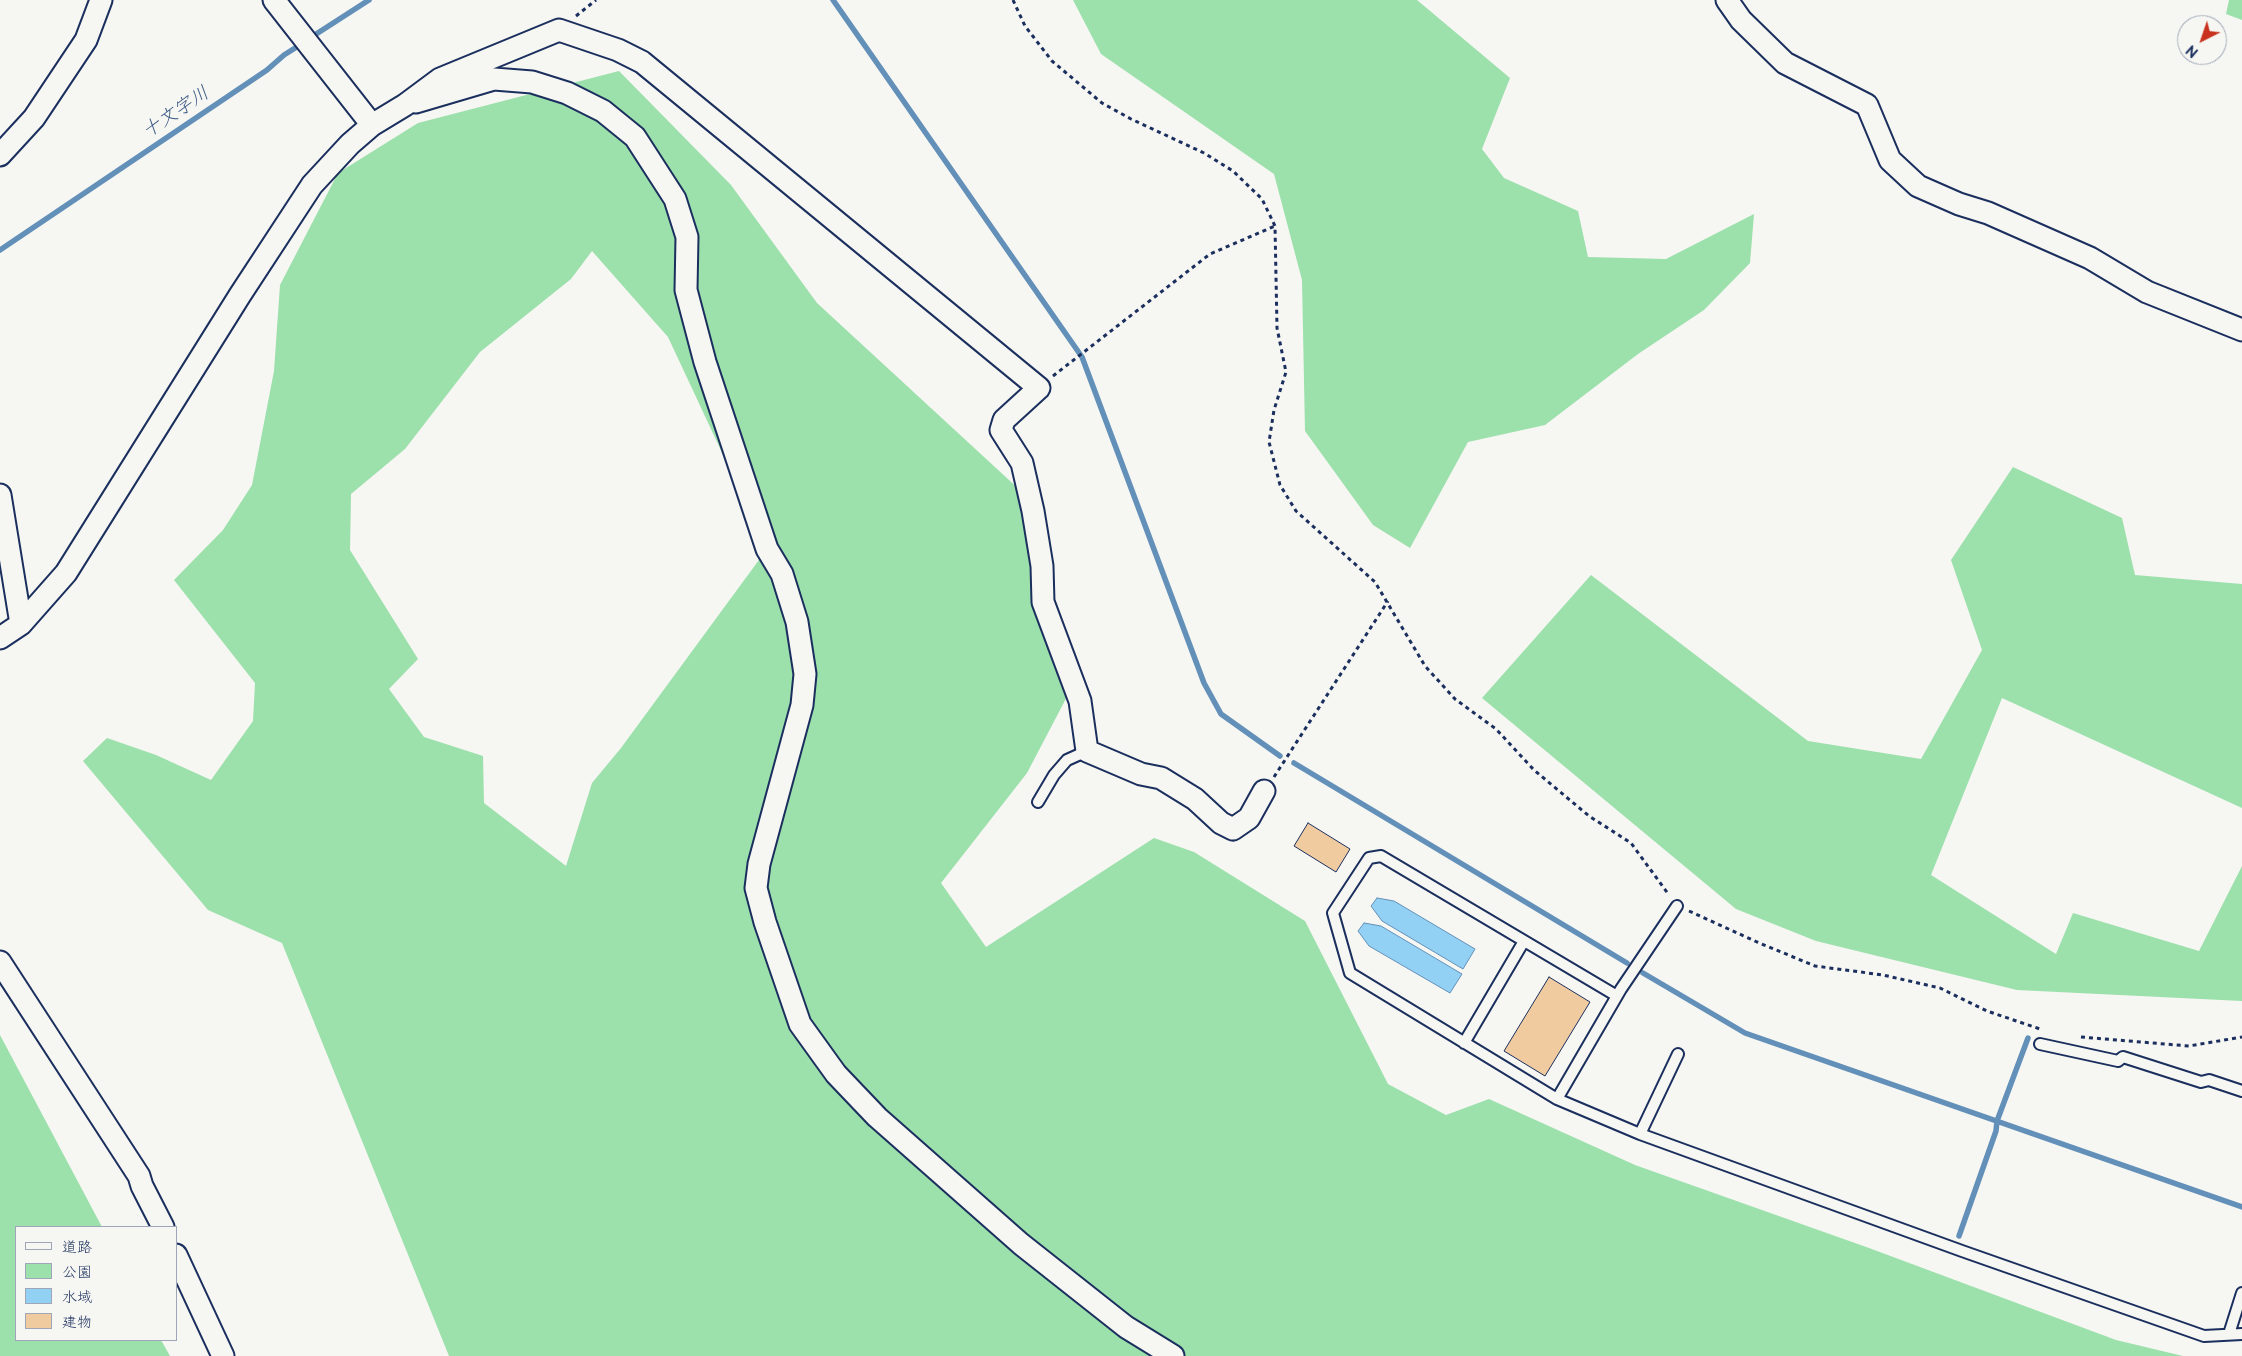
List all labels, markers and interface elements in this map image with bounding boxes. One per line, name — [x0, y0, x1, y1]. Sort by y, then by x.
north arrow — [2177, 15, 2227, 65]
text: N — [2183, 41, 2202, 61]
water label: 十文字川 — [138, 82, 214, 144]
legend — [15, 1226, 178, 1341]
text: 道路 — [62, 1238, 92, 1257]
text: 公園 — [62, 1263, 92, 1282]
text: 水域 — [62, 1288, 92, 1307]
text: 建物 — [62, 1313, 92, 1332]

